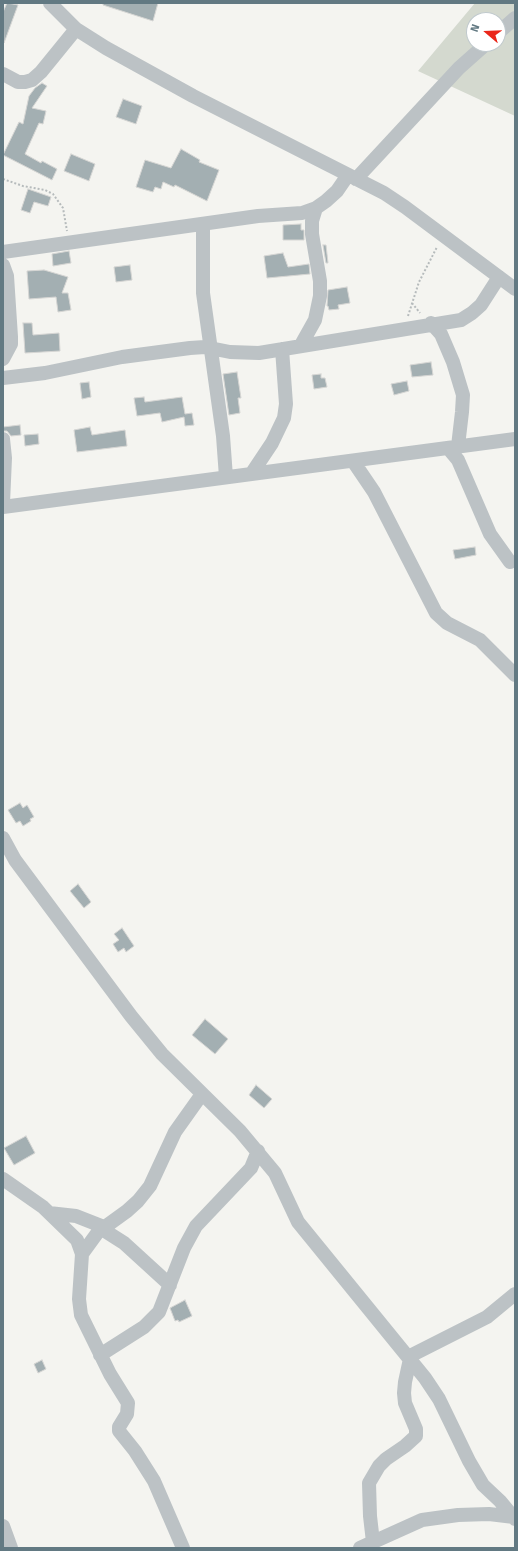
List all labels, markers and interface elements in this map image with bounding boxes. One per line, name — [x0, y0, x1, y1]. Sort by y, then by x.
north arrow — [466, 12, 506, 52]
text: N — [468, 23, 482, 34]

